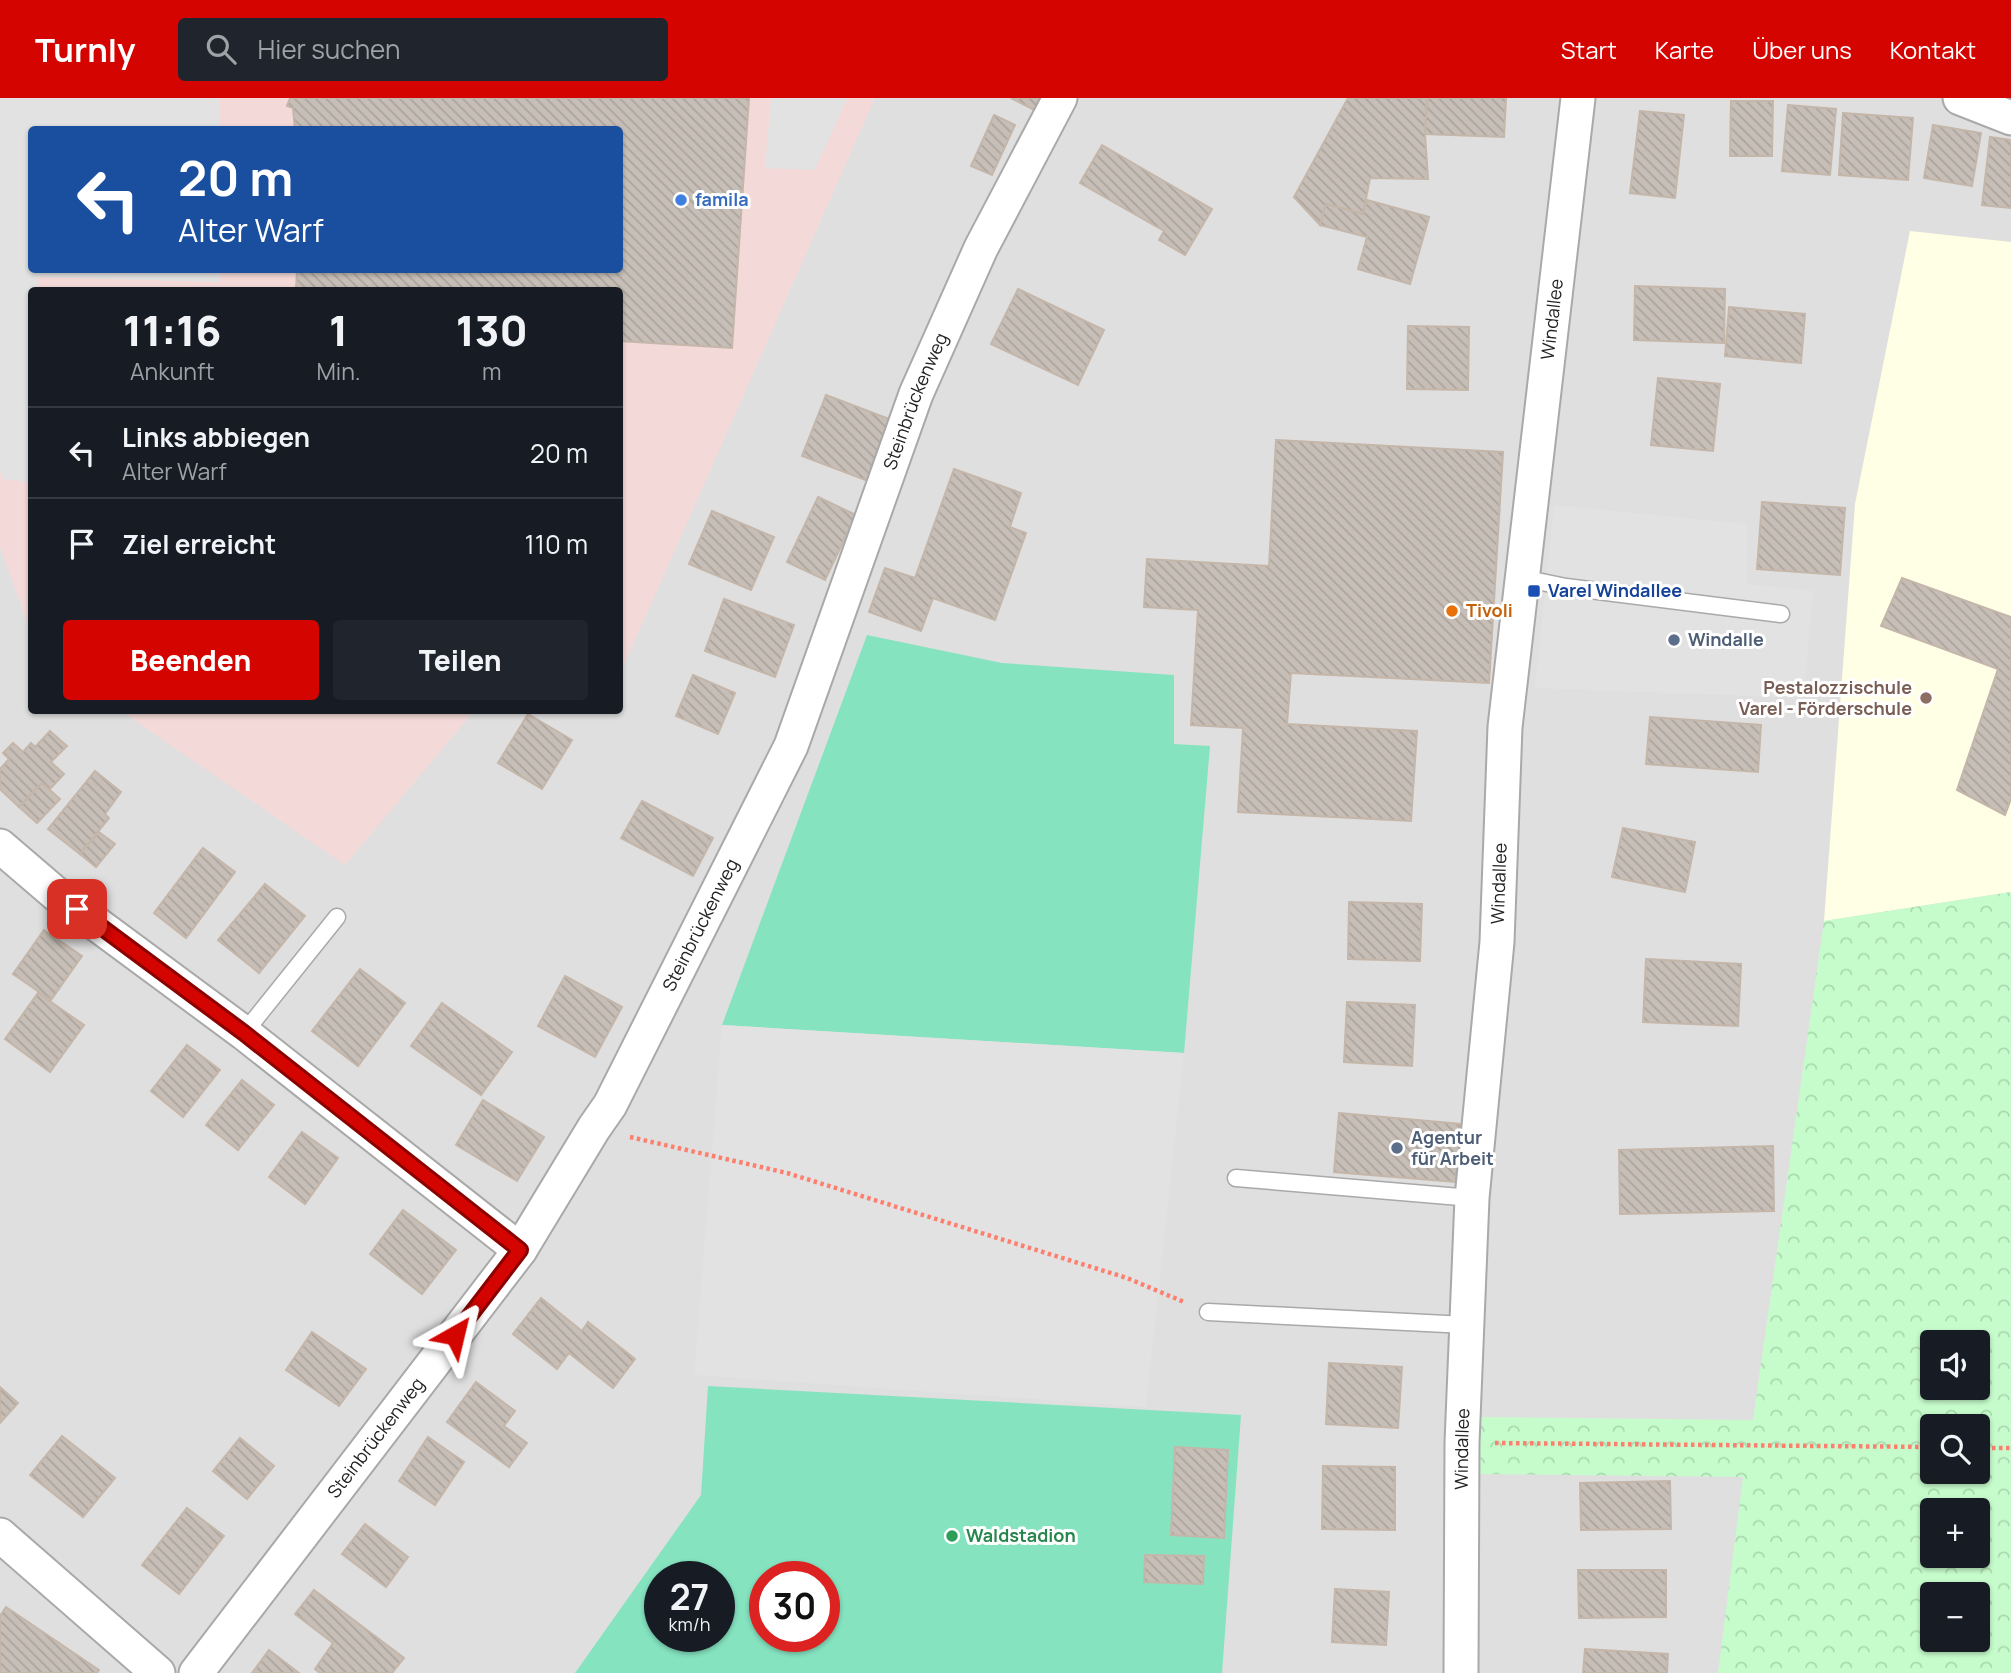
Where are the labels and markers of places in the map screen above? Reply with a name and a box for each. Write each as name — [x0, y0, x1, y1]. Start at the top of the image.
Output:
place label: famila — [695, 187, 749, 211]
marker: famila — [673, 192, 689, 208]
place label: Varel Windallee — [1548, 578, 1682, 602]
marker: Varel Windallee — [1526, 583, 1542, 599]
place label: Tivoli — [1466, 598, 1513, 622]
marker: Tivoli — [1444, 603, 1460, 619]
place label: Windalle — [1688, 627, 1764, 651]
marker: Windalle — [1666, 632, 1682, 648]
place label: Pestalozzischule Varel - Förderschule — [1739, 675, 1912, 720]
marker: Pestalozzischule Varel - Förderschule — [1918, 690, 1934, 706]
pin — [47, 879, 107, 939]
place label: Agentur für Arbeit — [1411, 1125, 1494, 1170]
marker: Agentur für Arbeit — [1389, 1140, 1405, 1156]
place label: Waldstadion — [966, 1523, 1076, 1547]
marker: Waldstadion — [944, 1528, 960, 1544]

